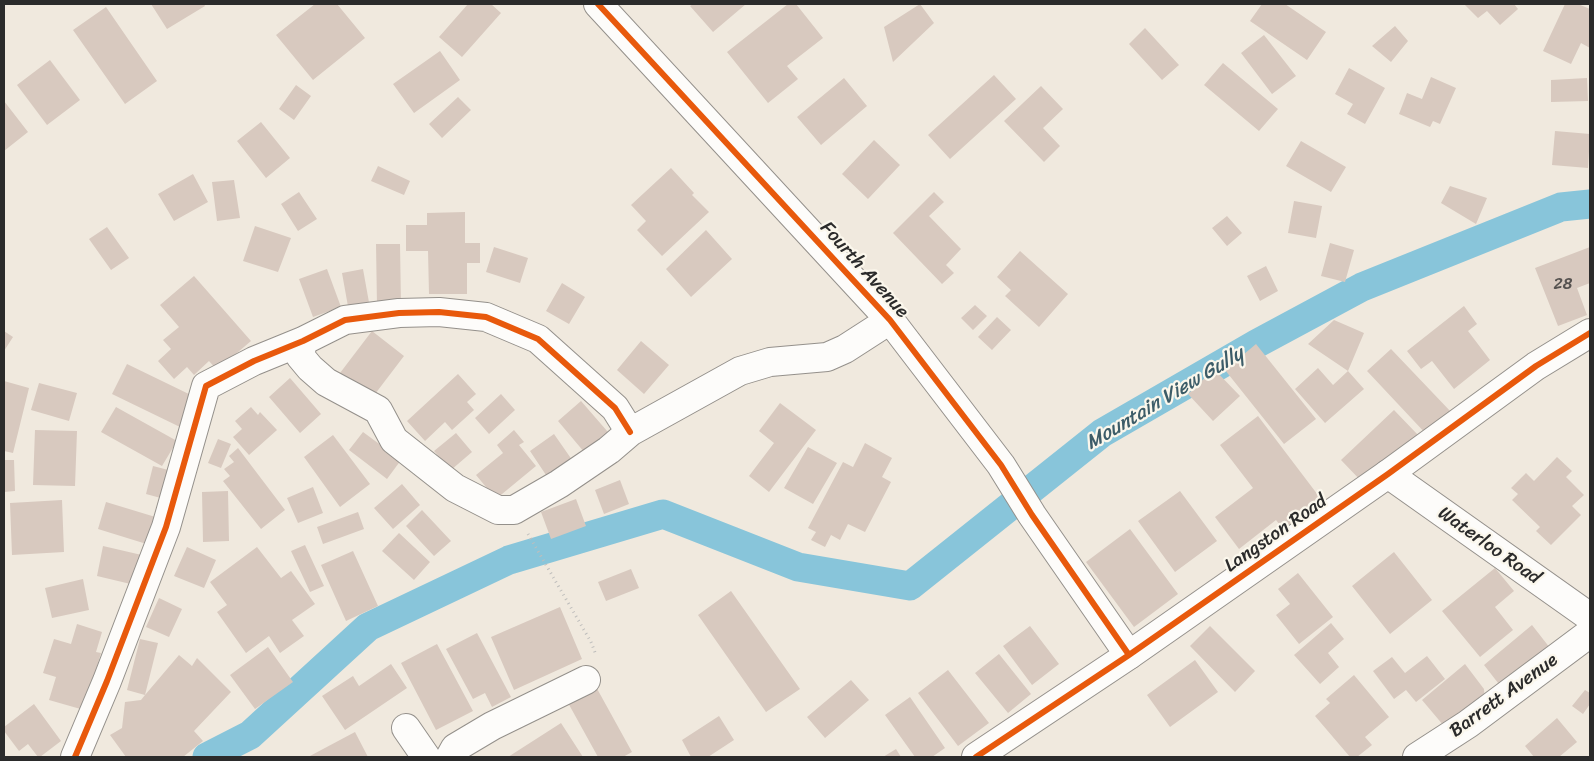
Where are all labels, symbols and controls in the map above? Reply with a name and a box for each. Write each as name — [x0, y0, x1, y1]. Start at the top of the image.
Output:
street label: Fourth Avenue — [815, 217, 913, 323]
house number: 28 — [1554, 275, 1572, 295]
water label: Mountain View Gully — [1082, 342, 1248, 456]
street label: Langston Road — [1220, 490, 1332, 578]
street label: Waterloo Road — [1433, 502, 1545, 590]
street label: Barrett Avenue — [1445, 649, 1563, 743]

